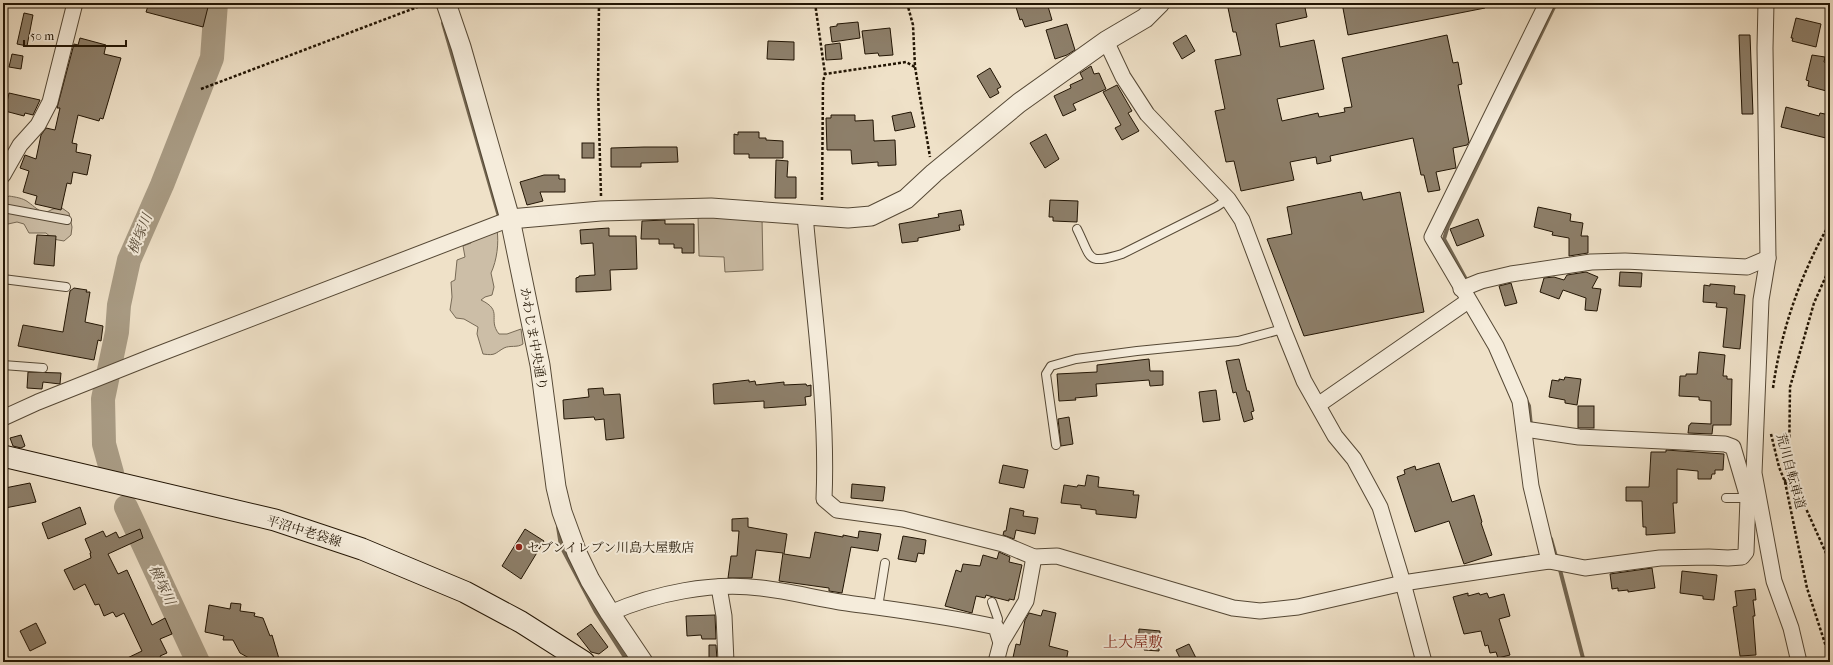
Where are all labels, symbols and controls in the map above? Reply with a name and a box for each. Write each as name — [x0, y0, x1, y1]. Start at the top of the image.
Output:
scale bar — [24, 22, 126, 48]
text: 50 m — [30, 29, 54, 43]
water label: 横塚川 — [124, 209, 156, 257]
street label: かわじま中央通り — [518, 286, 550, 392]
street label: 荒川自転車道 — [1774, 431, 1808, 511]
street label: 平沼中老袋線 — [265, 512, 343, 550]
place label: セブンイレブン川島大屋敷店 — [527, 540, 694, 555]
marker: セブンイレブン川島大屋敷店 — [514, 542, 524, 552]
water label: 横塚川 — [145, 562, 179, 609]
district label: 上大屋敷 — [1103, 633, 1163, 651]

